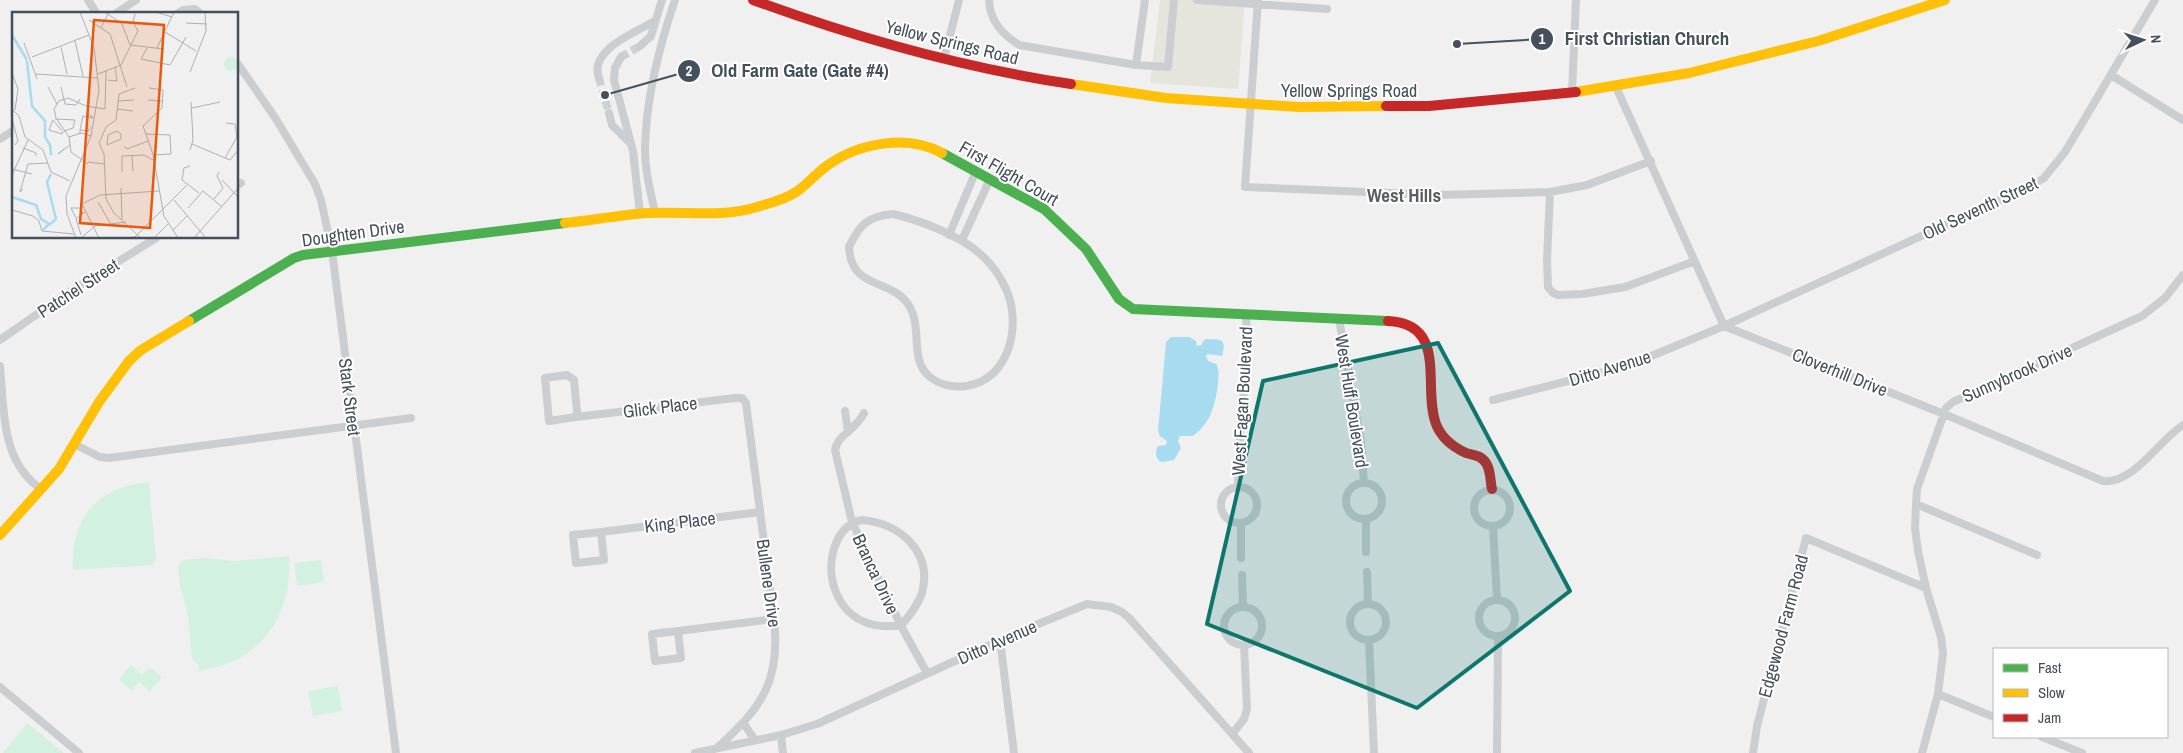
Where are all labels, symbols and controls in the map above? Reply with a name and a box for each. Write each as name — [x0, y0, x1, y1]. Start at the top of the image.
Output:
inset map — [12, 12, 239, 239]
street label: Yellow Springs Road — [883, 13, 1021, 71]
north arrow — [2118, 15, 2168, 65]
callout: First Christian Church — [1529, 22, 1739, 56]
text: First Christian Church — [1565, 25, 1729, 51]
text: 1 — [1539, 28, 1546, 49]
text: N — [2147, 34, 2165, 44]
callout: Old Farm Gate (Gate #4) — [676, 54, 899, 88]
text: Old Farm Gate (Gate #4) — [711, 57, 889, 83]
text: 2 — [686, 60, 693, 81]
street label: Yellow Springs Road — [1281, 78, 1417, 103]
street label: First Flight Court — [955, 134, 1063, 212]
street label: Old Seventh Street — [1918, 170, 2042, 246]
district label: West Hills — [1367, 182, 1441, 208]
street label: Doughten Drive — [300, 213, 406, 253]
street label: Patchel Street — [32, 252, 124, 324]
street label: West Fagan Boulevard — [1226, 326, 1258, 476]
street label: West Huff Boulevard — [1329, 332, 1375, 470]
street label: Sunnybrook Drive — [1958, 338, 2076, 408]
street label: Cloverhill Drive — [1789, 342, 1891, 402]
street label: Ditto Avenue — [1566, 344, 1654, 392]
street label: Stark Street — [333, 357, 367, 437]
street label: Glick Place — [621, 390, 699, 424]
street label: King Place — [643, 505, 717, 539]
street label: Branca Drive — [846, 530, 906, 618]
street label: Bullene Drive — [750, 537, 788, 629]
street label: Edgewood Farm Road — [1752, 552, 1814, 700]
street label: Ditto Avenue — [953, 613, 1041, 671]
legend — [1993, 648, 2168, 738]
text: Fast — [2038, 657, 2062, 678]
text: Slow — [2038, 682, 2065, 703]
text: Jam — [2038, 707, 2061, 728]

